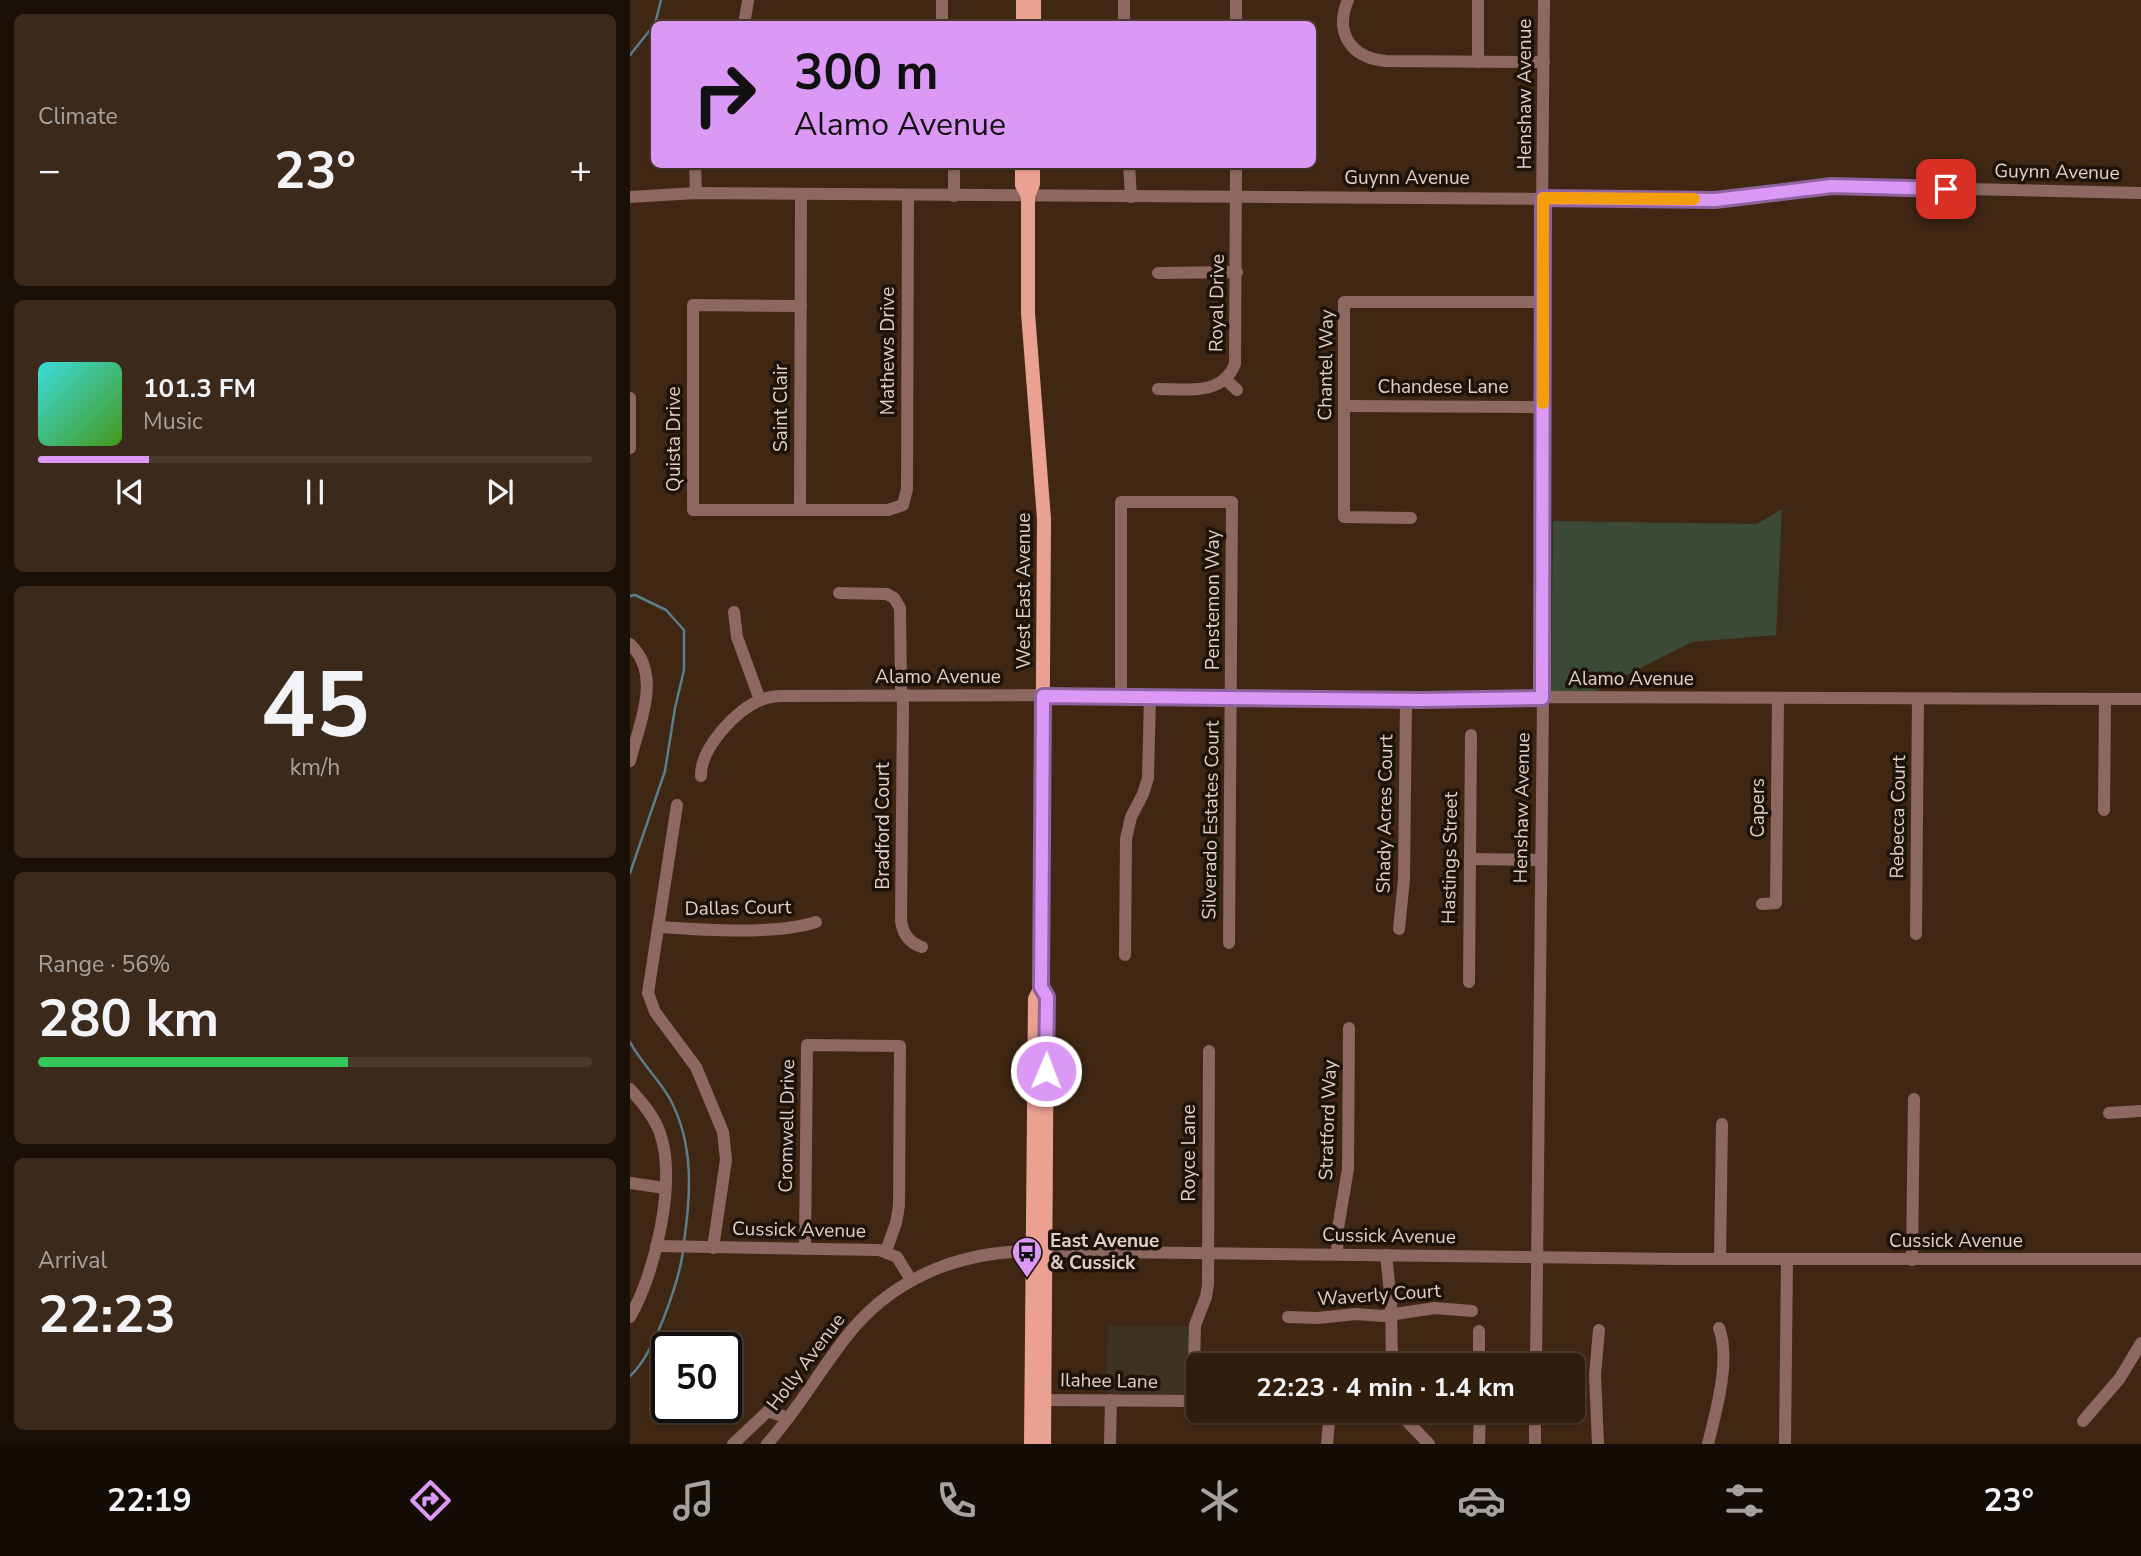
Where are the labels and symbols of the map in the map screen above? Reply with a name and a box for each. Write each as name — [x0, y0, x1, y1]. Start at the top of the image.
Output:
street label: Henshaw Avenue — [1512, 19, 1538, 169]
street label: Guynn Avenue — [1994, 158, 2120, 186]
pin — [1916, 159, 1976, 219]
street label: Guynn Avenue — [1344, 165, 1470, 191]
street label: Royal Drive — [1203, 254, 1231, 352]
street label: Mathews Drive — [875, 287, 901, 415]
street label: Chantel Way — [1312, 309, 1340, 421]
street label: Saint Clair — [768, 364, 794, 452]
street label: Chandese Lane — [1377, 374, 1509, 400]
street label: Quista Drive — [661, 386, 687, 492]
street label: West East Avenue — [1011, 513, 1037, 669]
street label: Penstemon Way — [1200, 530, 1226, 670]
street label: Alamo Avenue — [875, 664, 1001, 690]
street label: Alamo Avenue — [1568, 666, 1694, 692]
street label: Silverado Estates Court — [1196, 720, 1226, 920]
street label: Henshaw Avenue — [1508, 732, 1536, 884]
street label: Shady Acres Court — [1371, 734, 1399, 894]
street label: Rebecca Court — [1884, 755, 1912, 879]
street label: Bradford Court — [870, 762, 896, 890]
street label: Capers — [1745, 778, 1771, 838]
street label: Hastings Street — [1436, 791, 1464, 924]
street label: Dallas Court — [684, 894, 792, 922]
position arrow — [1009, 1034, 1083, 1108]
street label: Cromwell Drive — [773, 1059, 801, 1193]
street label: Stratford Way — [1313, 1059, 1343, 1181]
street label: Royce Lane — [1176, 1104, 1202, 1202]
street label: Cussick Avenue — [732, 1216, 866, 1244]
street label: Cussick Avenue — [1322, 1222, 1456, 1250]
place label: East Avenue & Cussick — [1050, 1228, 1159, 1276]
street label: Cussick Avenue — [1889, 1228, 2023, 1254]
bus stop icon: East Avenue & Cussick — [1010, 1235, 1044, 1279]
street label: Waverly Court — [1316, 1278, 1442, 1312]
street label: Holly Avenue — [761, 1308, 851, 1416]
speed limit sign: 50 — [651, 1332, 742, 1423]
street label: Ilahee Lane — [1060, 1367, 1158, 1395]

